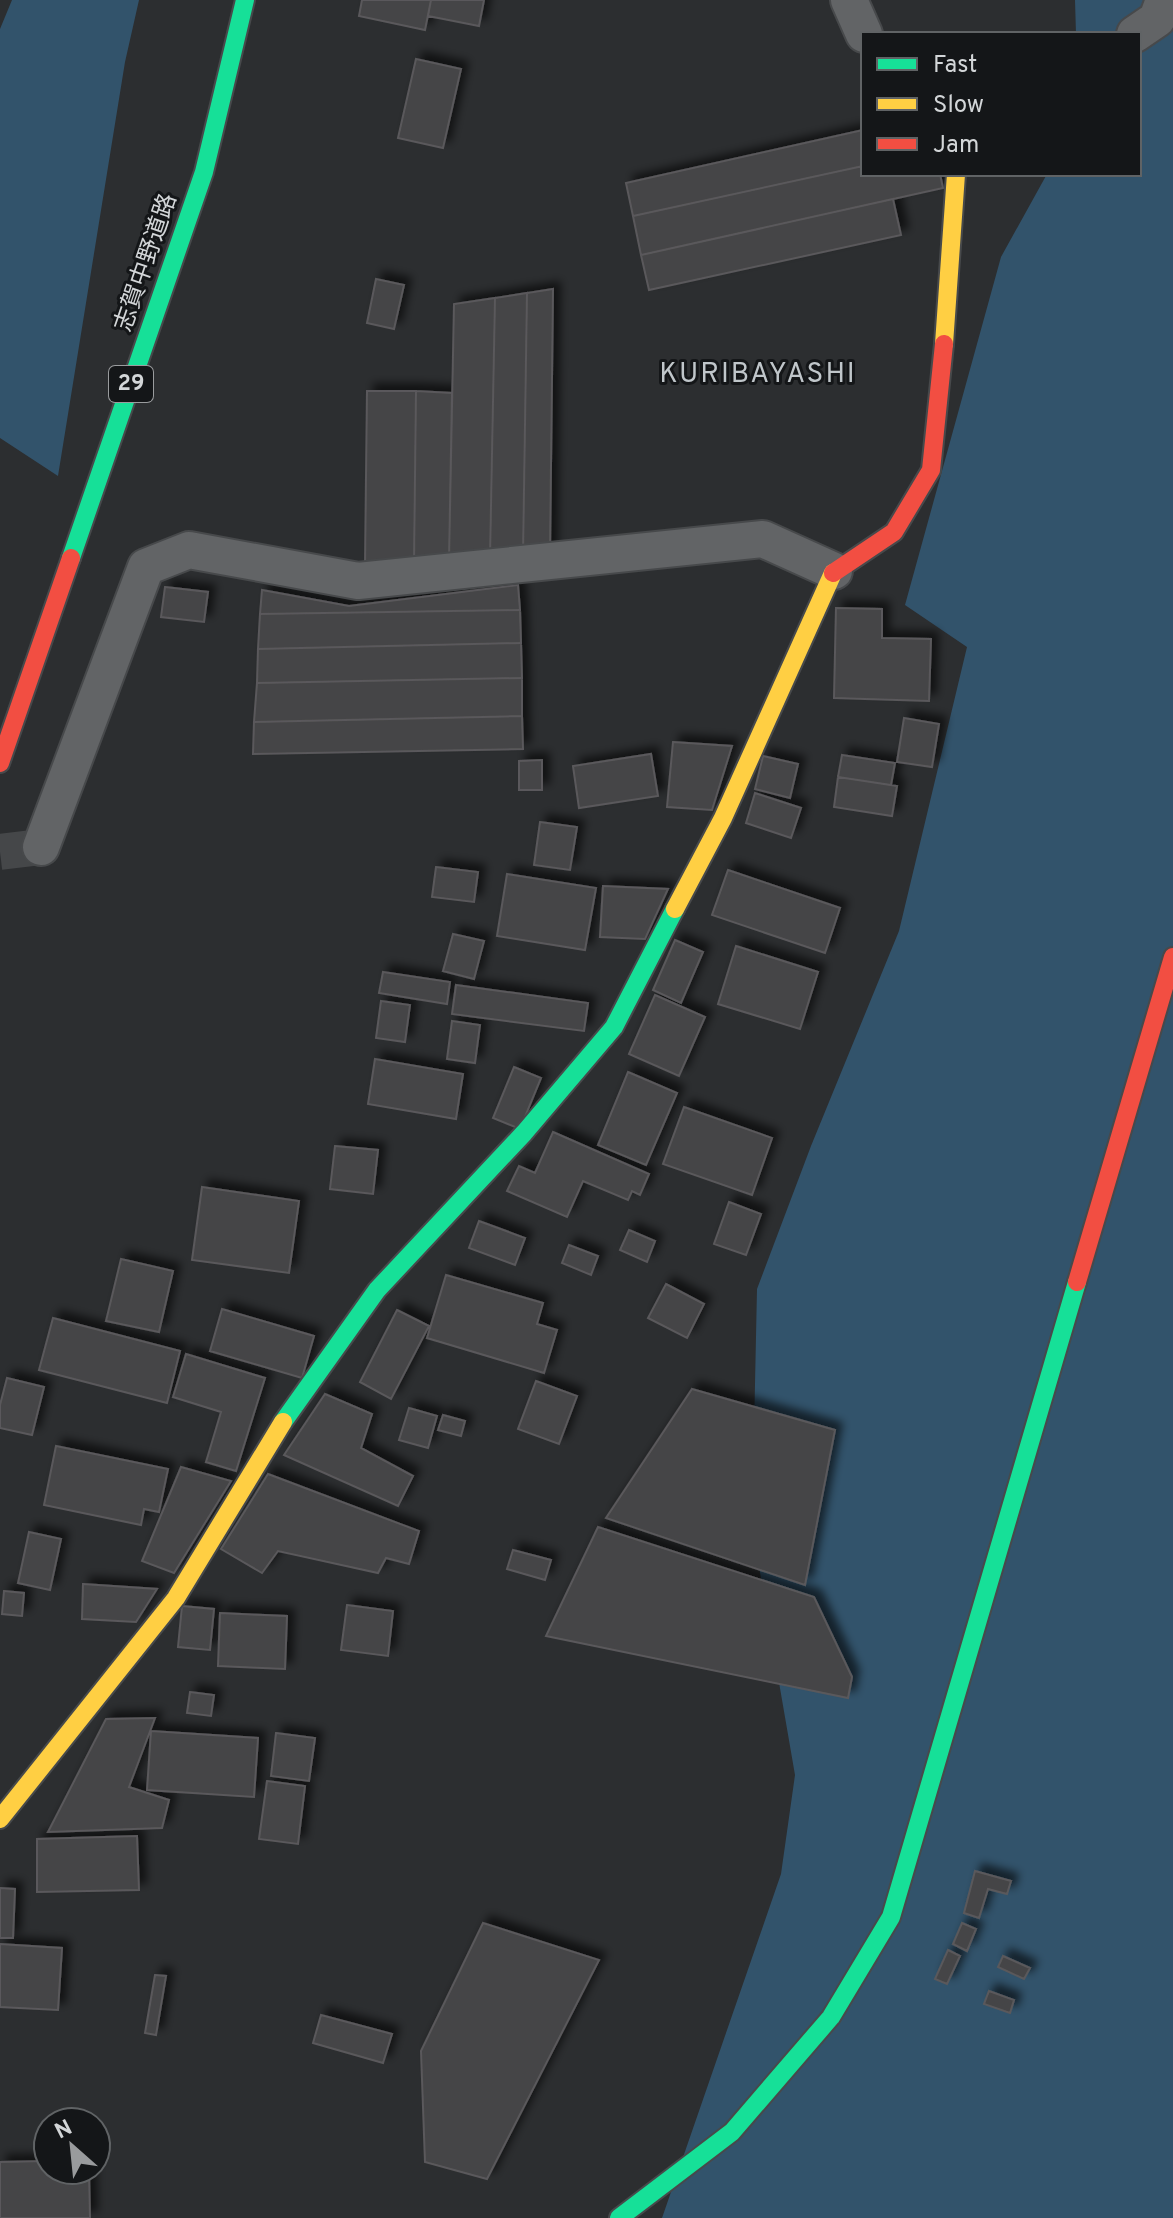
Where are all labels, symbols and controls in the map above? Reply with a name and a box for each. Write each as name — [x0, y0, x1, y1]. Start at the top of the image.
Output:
legend — [861, 32, 1141, 176]
text: Fast — [933, 51, 977, 81]
text: Slow — [933, 91, 984, 121]
text: Jam — [933, 131, 979, 161]
street label: 志賀中野道路 — [109, 190, 185, 336]
district label: KURIBAYASHI — [659, 357, 857, 393]
road number: 29 — [109, 366, 153, 402]
north arrow — [32, 2106, 112, 2186]
text: N — [51, 2115, 77, 2146]

